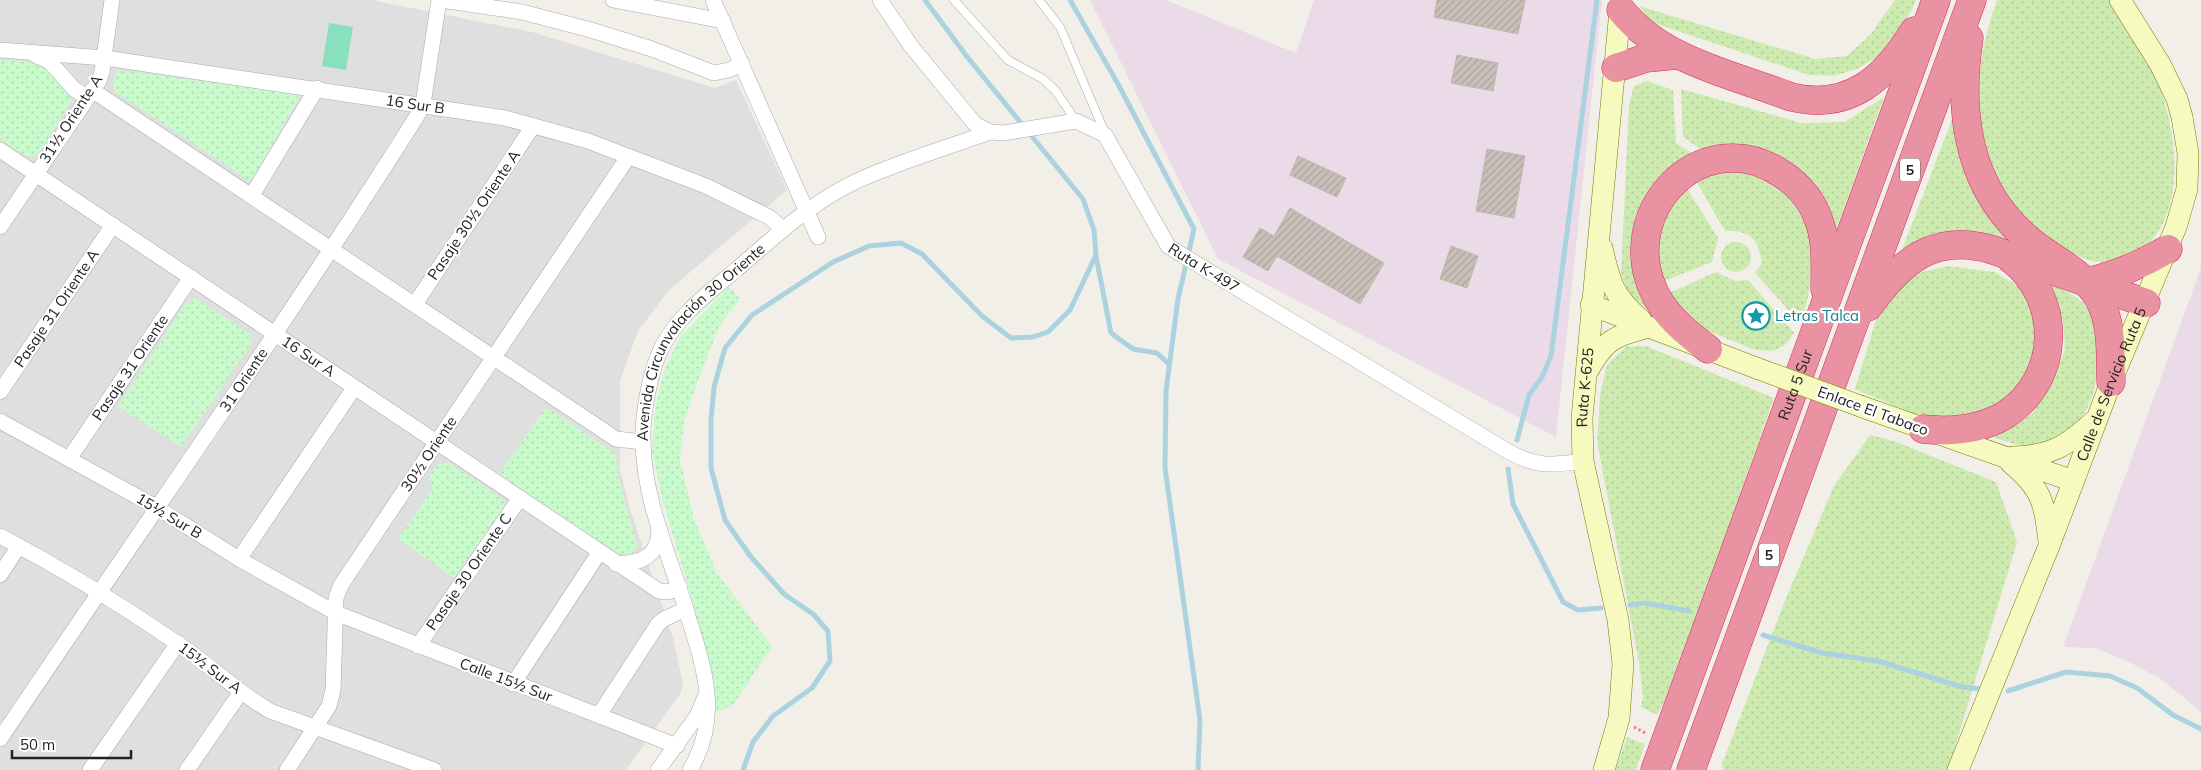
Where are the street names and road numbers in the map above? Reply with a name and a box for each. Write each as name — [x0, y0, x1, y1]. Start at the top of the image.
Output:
street label: 31½ Oriente A — [35, 71, 106, 167]
street label: 16 Sur B — [384, 90, 446, 118]
street label: Pasaje 30½ Oriente A — [423, 146, 524, 283]
road number: 5 — [1900, 158, 1920, 182]
street label: Avenida Circunvalación 30 Oriente — [633, 239, 769, 441]
street label: Ruta K-497 — [1165, 239, 1243, 296]
street label: Pasaje 31 Oriente A — [10, 245, 103, 371]
street label: Calle de Servicio Ruta 5 — [2072, 304, 2150, 464]
street label: Pasaje 31 Oriente — [88, 311, 172, 424]
street label: 16 Sur A — [278, 331, 339, 381]
street label: 31 Oriente — [215, 344, 272, 415]
street label: Ruta 5 Sur — [1774, 346, 1817, 423]
street label: Ruta K-625 — [1572, 347, 1598, 427]
street label: Enlace El Tabaco — [1815, 382, 1931, 439]
street label: 30½ Oriente — [396, 412, 461, 495]
street label: 15½ Sur B — [133, 488, 206, 543]
street label: Pasaje 30 Oriente C — [422, 510, 516, 634]
road number: 5 — [1759, 544, 1779, 566]
street label: 15½ Sur A — [175, 638, 246, 698]
street label: Calle 15½ Sur — [457, 653, 556, 706]

